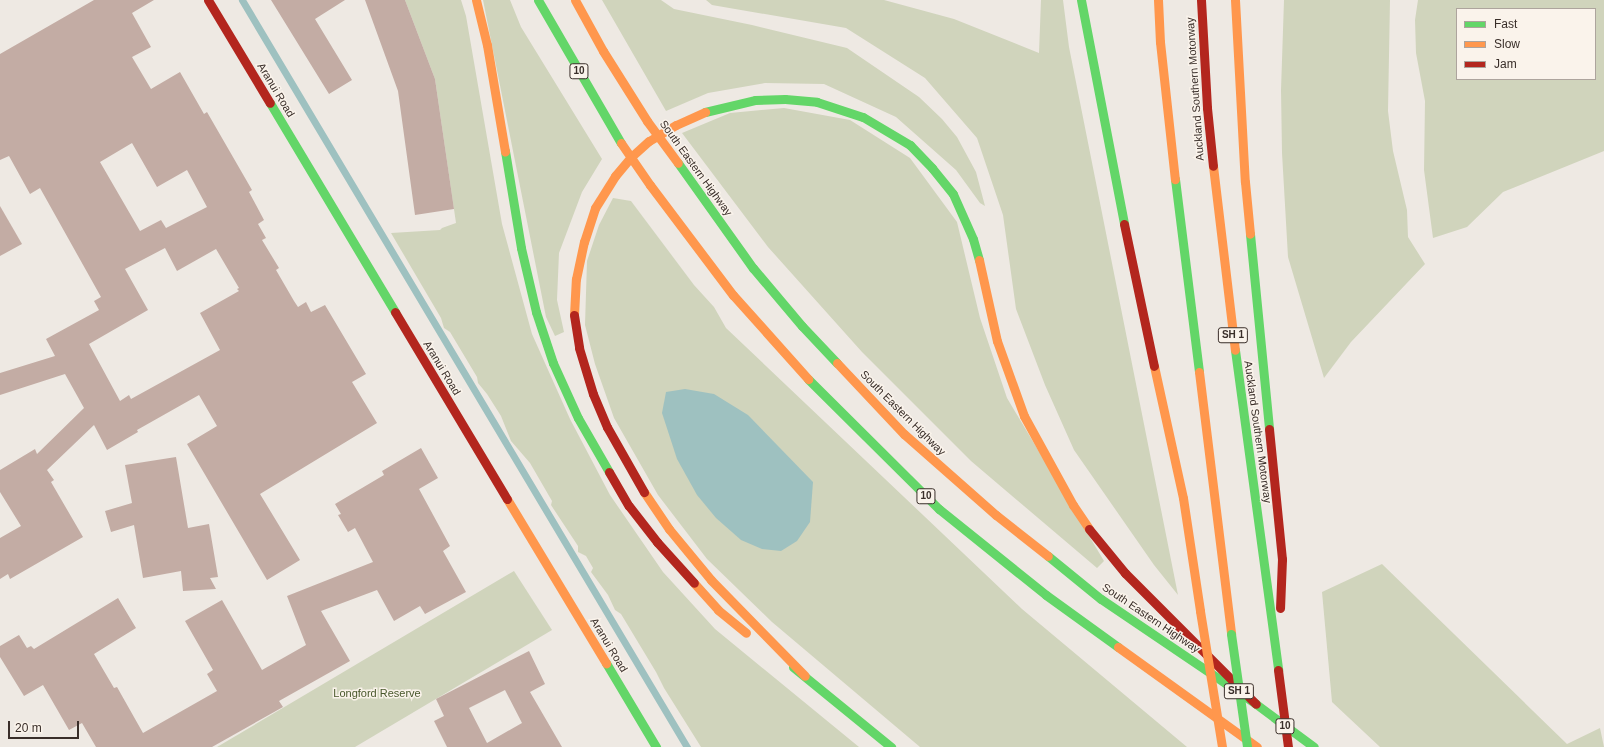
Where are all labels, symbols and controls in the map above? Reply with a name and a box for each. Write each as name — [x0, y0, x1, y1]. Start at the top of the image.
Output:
legend — [1456, 8, 1596, 80]
street label: Auckland Southern Motorway — [1183, 17, 1207, 161]
text: Fast — [1494, 17, 1517, 31]
text: Slow — [1494, 37, 1520, 51]
text: Jam — [1494, 57, 1517, 71]
street label: Aranui Road — [255, 60, 297, 120]
road number: 10 — [569, 63, 589, 79]
street label: South Eastern Highway — [657, 118, 735, 218]
road number: SH 1 — [1217, 327, 1249, 343]
street label: Aranui Road — [421, 338, 463, 398]
street label: Auckland Southern Motorway — [1241, 360, 1275, 504]
street label: South Eastern Highway — [858, 368, 948, 458]
road number: 10 — [916, 488, 936, 504]
street label: South Eastern Highway — [1100, 580, 1202, 656]
street label: Aranui Road — [588, 615, 630, 675]
road number: SH 1 — [1223, 683, 1255, 699]
park label: Longford Reserve — [333, 686, 421, 700]
scale bar — [10, 713, 81, 739]
road number: 10 — [1275, 718, 1295, 734]
text: 20 m — [15, 721, 42, 735]

